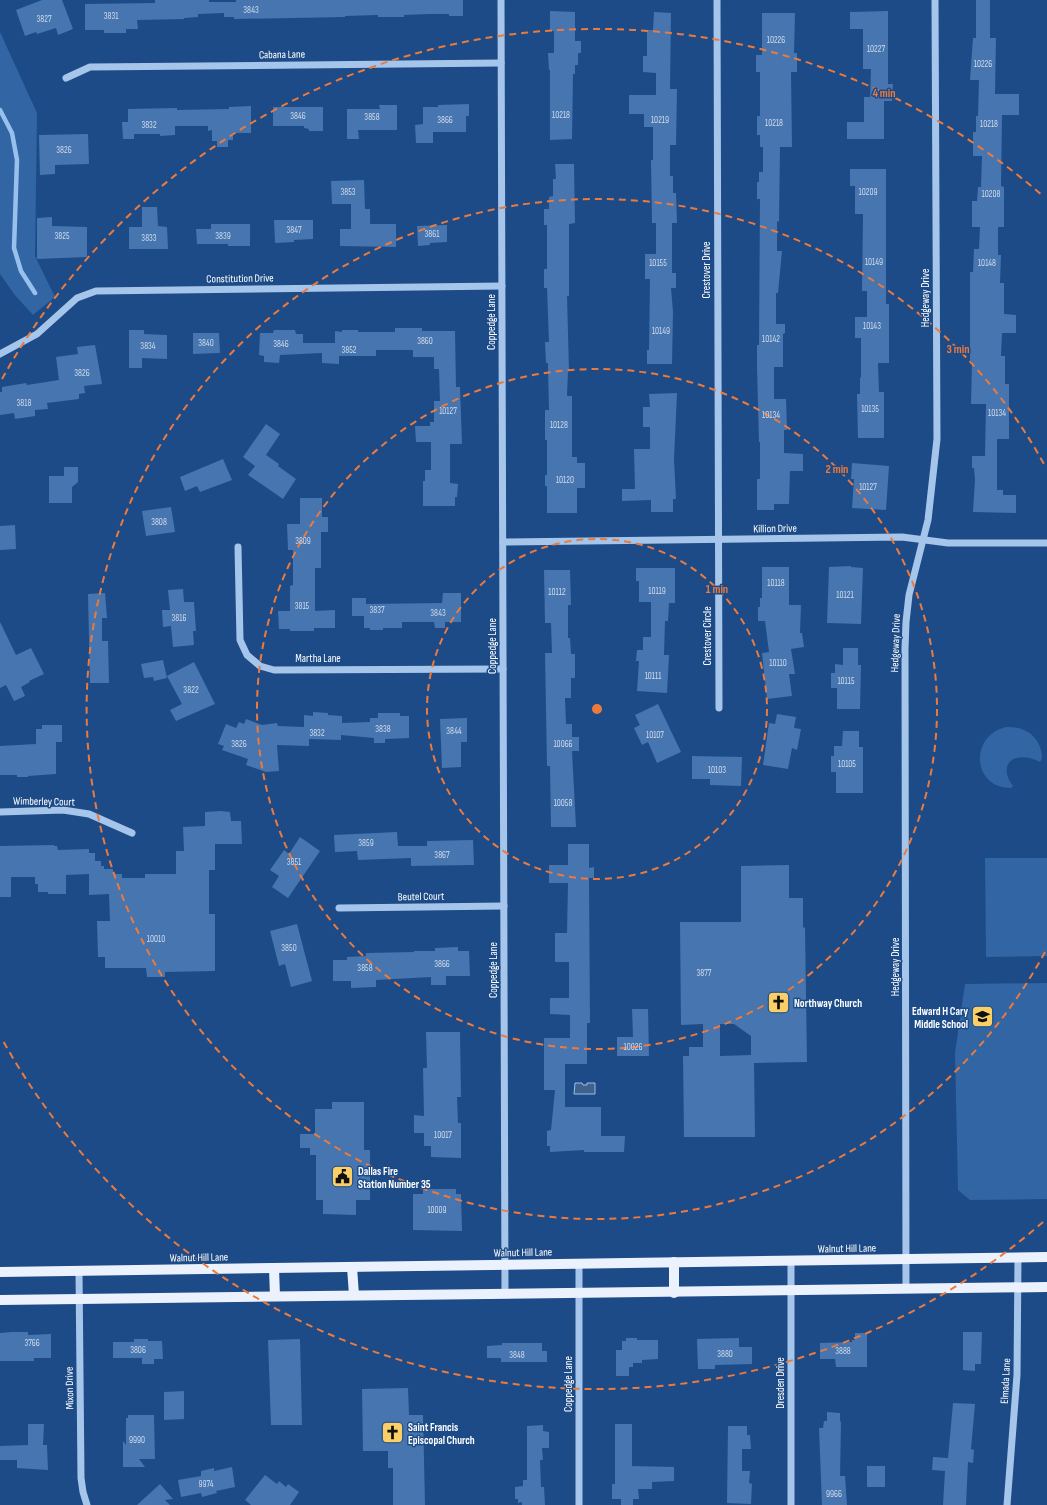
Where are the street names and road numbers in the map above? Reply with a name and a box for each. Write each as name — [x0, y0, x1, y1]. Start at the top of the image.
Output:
street label: Cabana Lane — [259, 48, 305, 61]
street label: Crestover Drive — [700, 241, 713, 299]
street label: Hedgeway Drive — [919, 269, 932, 327]
street label: Constitution Drive — [206, 271, 274, 286]
street label: Coppedge Lane — [485, 294, 498, 350]
street label: Killion Drive — [753, 522, 797, 535]
street label: Crestover Circle — [701, 606, 714, 666]
street label: Hedgeway Drive — [888, 613, 903, 673]
street label: Coppedge Lane — [486, 618, 499, 674]
street label: Martha Lane — [295, 652, 341, 665]
street label: Wimberley Court — [13, 794, 76, 809]
street label: Beutel Court — [398, 890, 445, 903]
street label: Hedgeway Drive — [889, 938, 902, 996]
street label: Coppedge Lane — [487, 942, 500, 998]
street label: Walnut Hill Lane — [818, 1241, 876, 1256]
street label: Walnut Hill Lane — [494, 1245, 552, 1260]
street label: Walnut Hill Lane — [170, 1250, 228, 1265]
street label: Coppedge Lane — [562, 1356, 575, 1412]
street label: Dresden Drive — [774, 1357, 787, 1409]
street label: Elmada Lane — [998, 1358, 1013, 1404]
street label: Mixon Drive — [63, 1367, 76, 1409]

